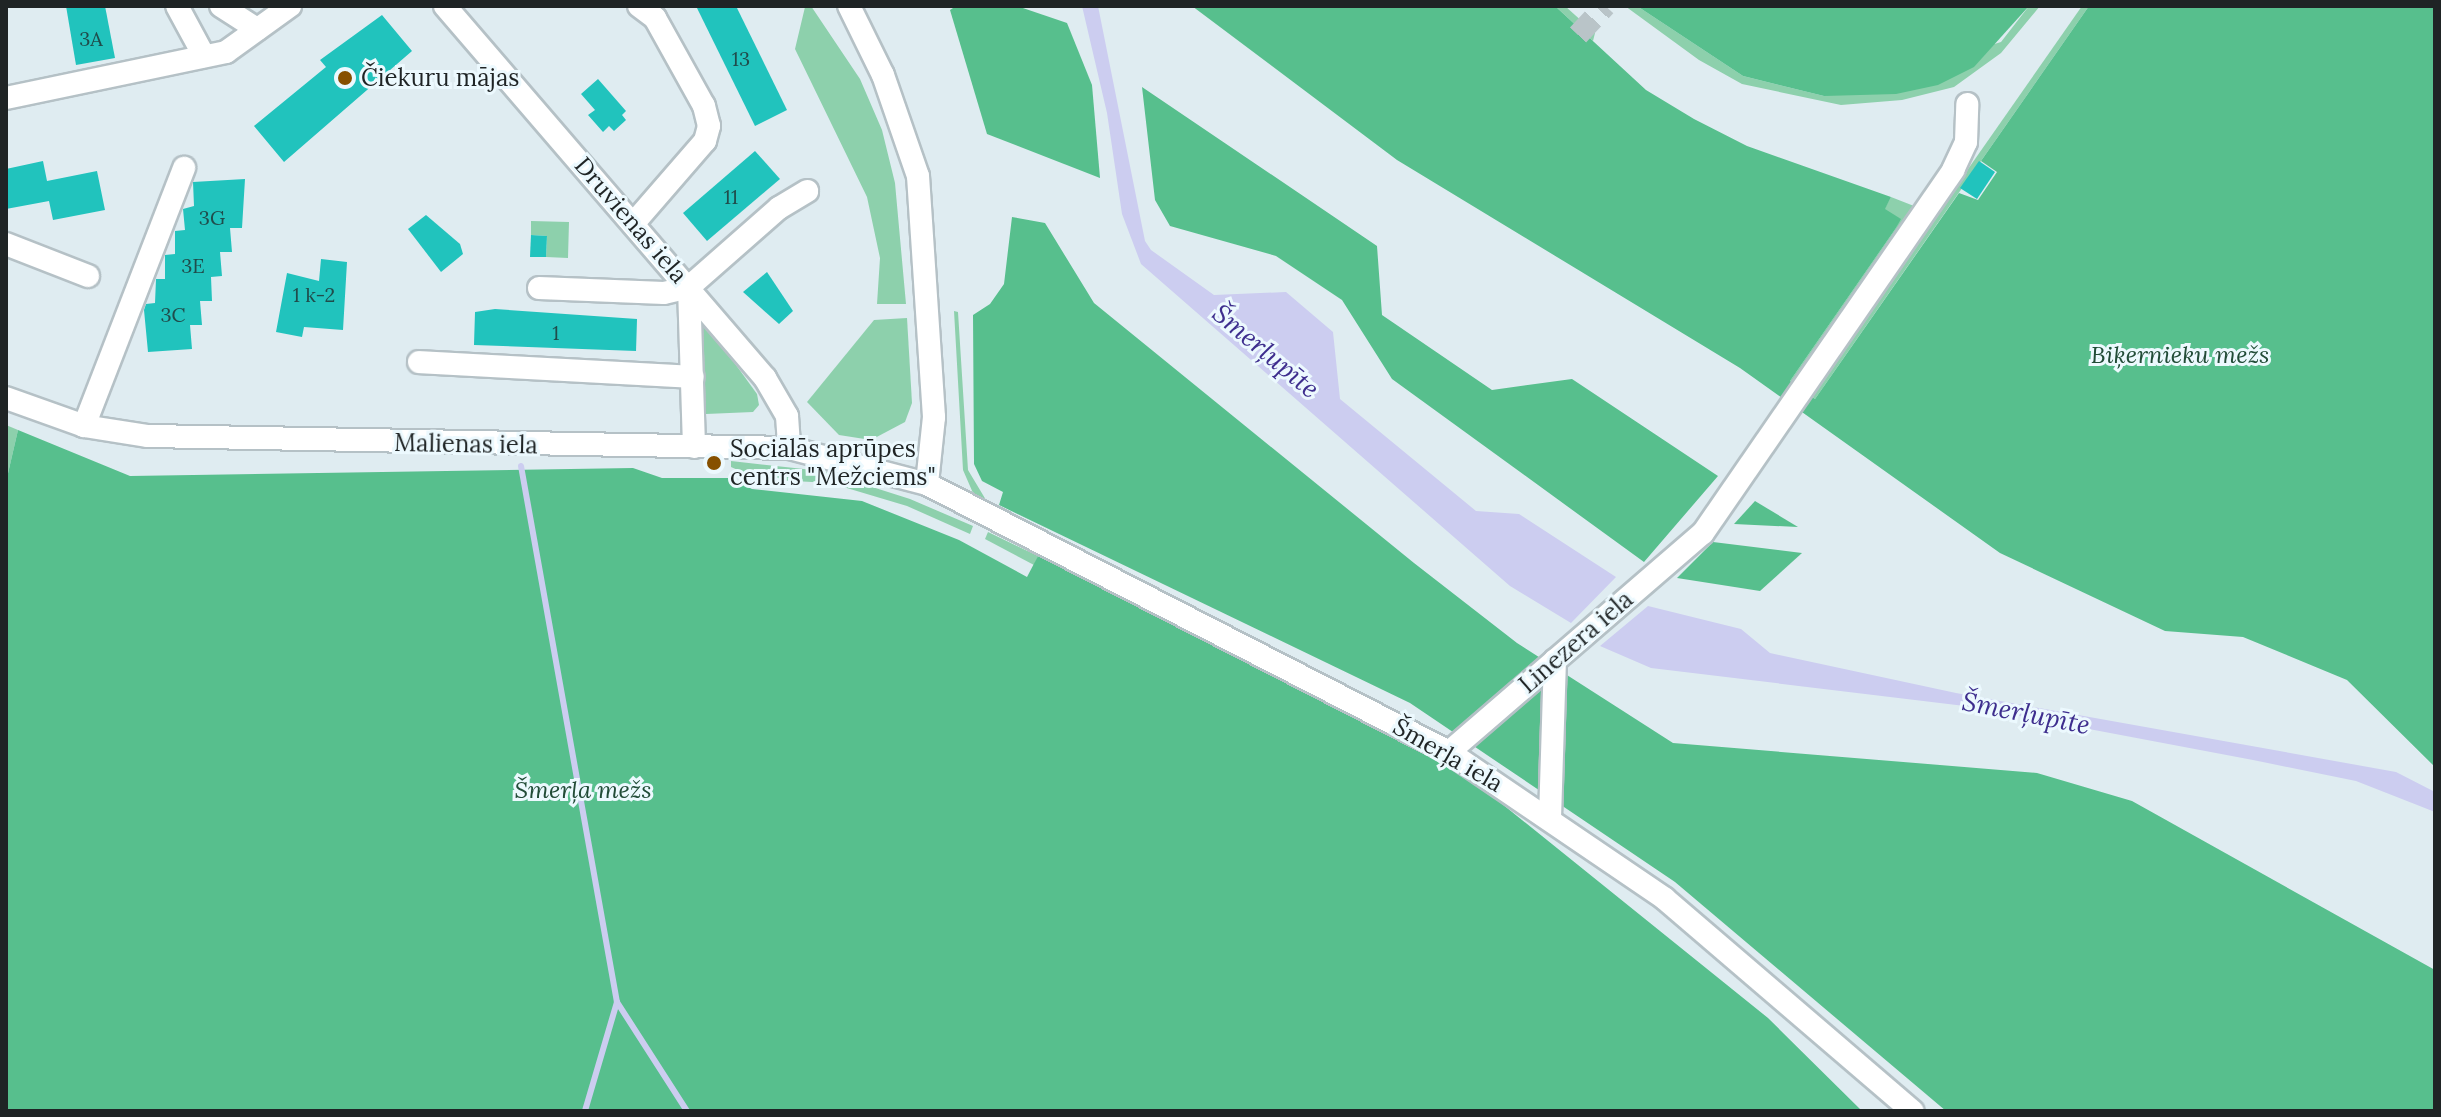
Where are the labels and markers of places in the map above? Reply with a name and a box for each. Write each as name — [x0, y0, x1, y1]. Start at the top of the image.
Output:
place label: Čiekuru mājas — [361, 64, 519, 92]
marker: Čiekuru mājas — [336, 69, 354, 87]
place label: Sociālās aprūpes centrs "Mežciems" — [730, 435, 936, 491]
marker: Sociālās aprūpes centrs "Mežciems" — [705, 454, 723, 472]

